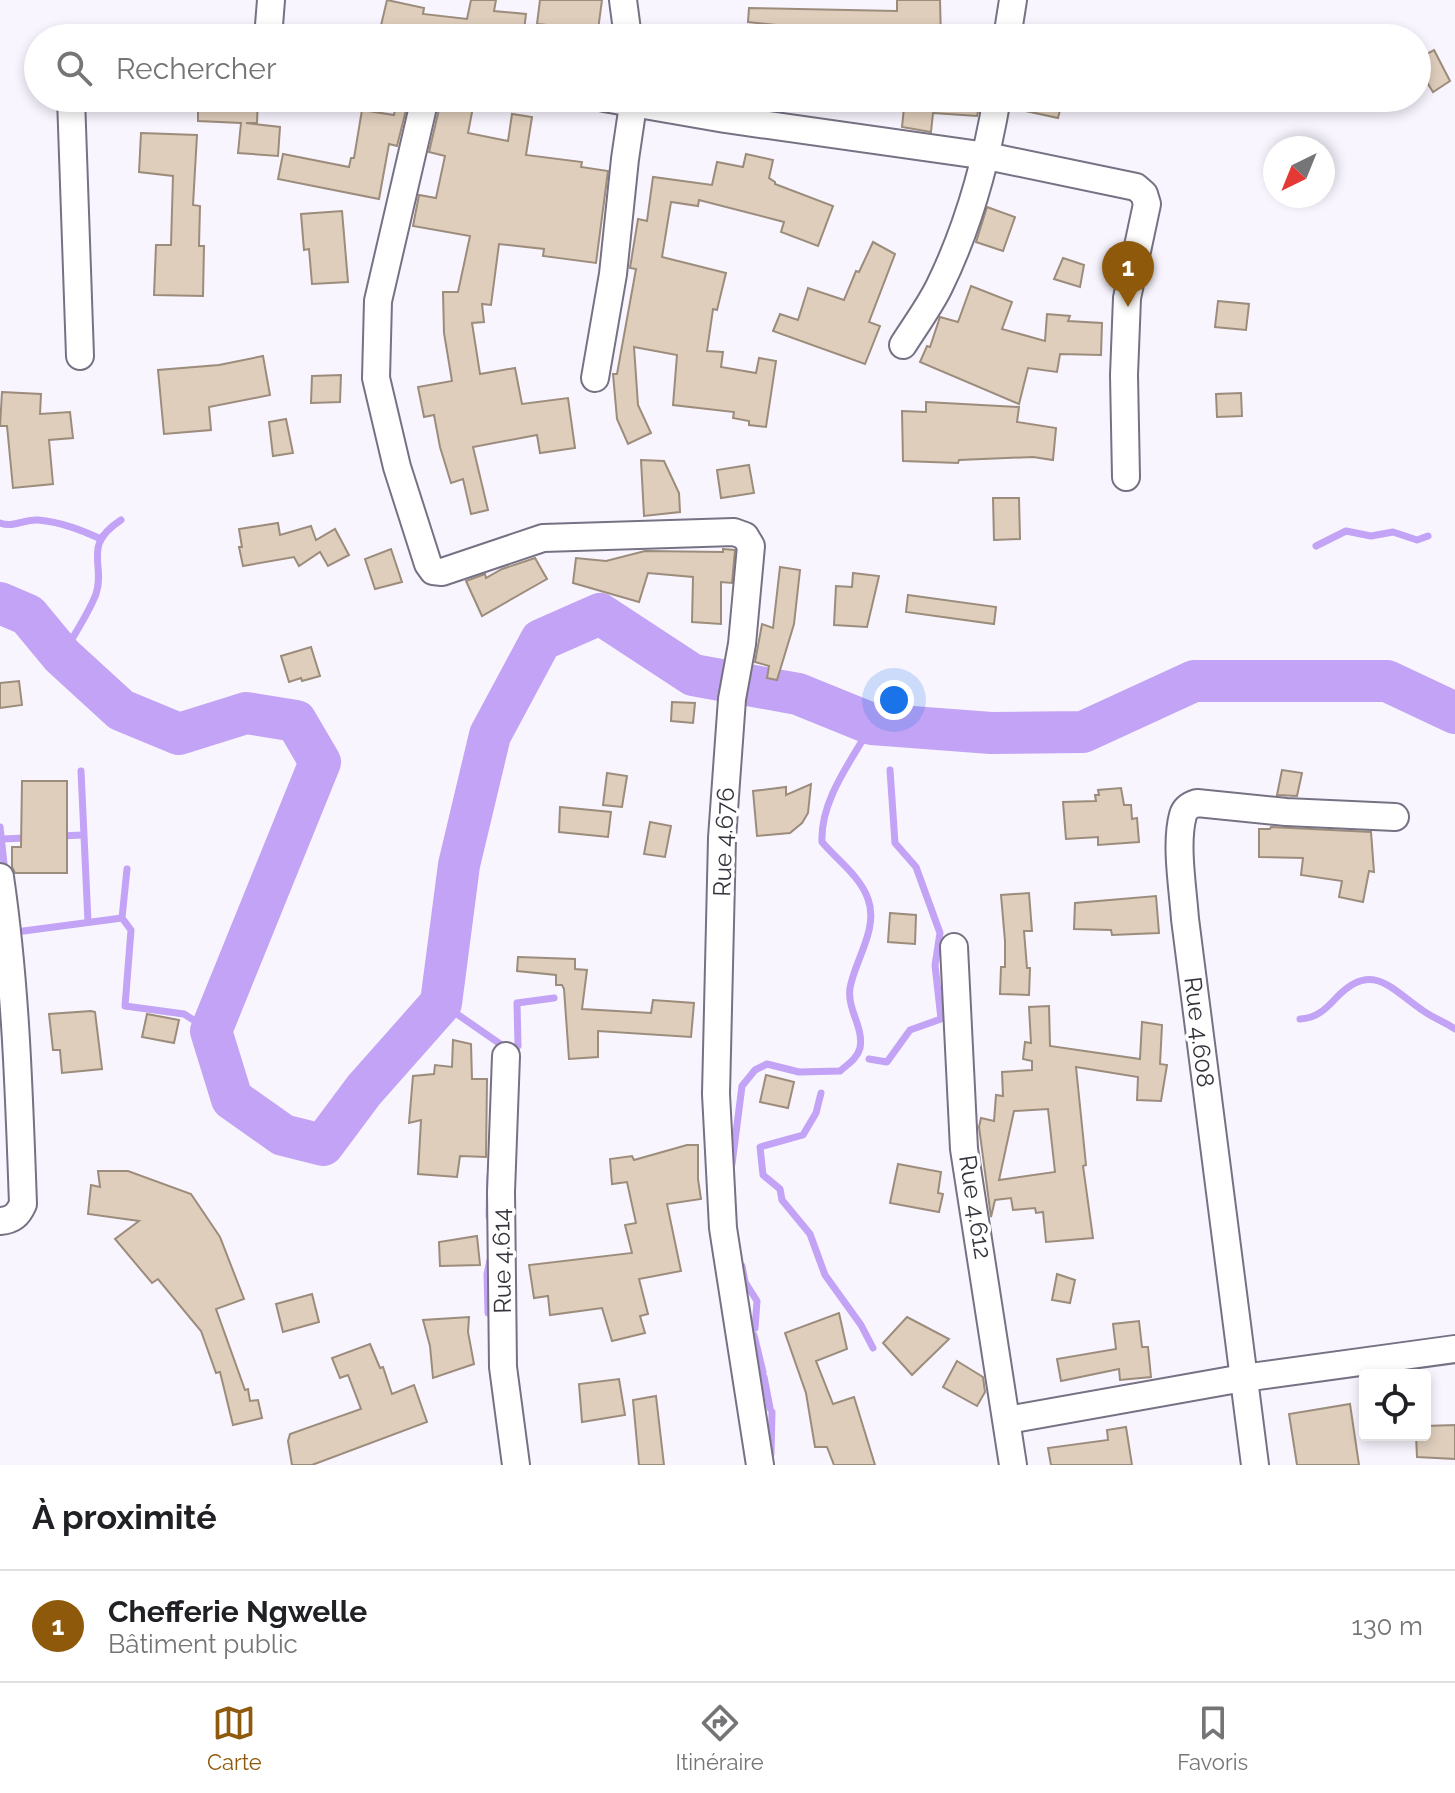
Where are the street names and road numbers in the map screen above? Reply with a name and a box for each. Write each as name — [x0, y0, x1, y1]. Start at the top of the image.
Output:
street label: Rue 4.676 — [707, 787, 740, 897]
street label: Rue 4.608 — [1178, 975, 1221, 1089]
street label: Rue 4.612 — [953, 1153, 998, 1261]
street label: Rue 4.614 — [486, 1208, 517, 1314]

